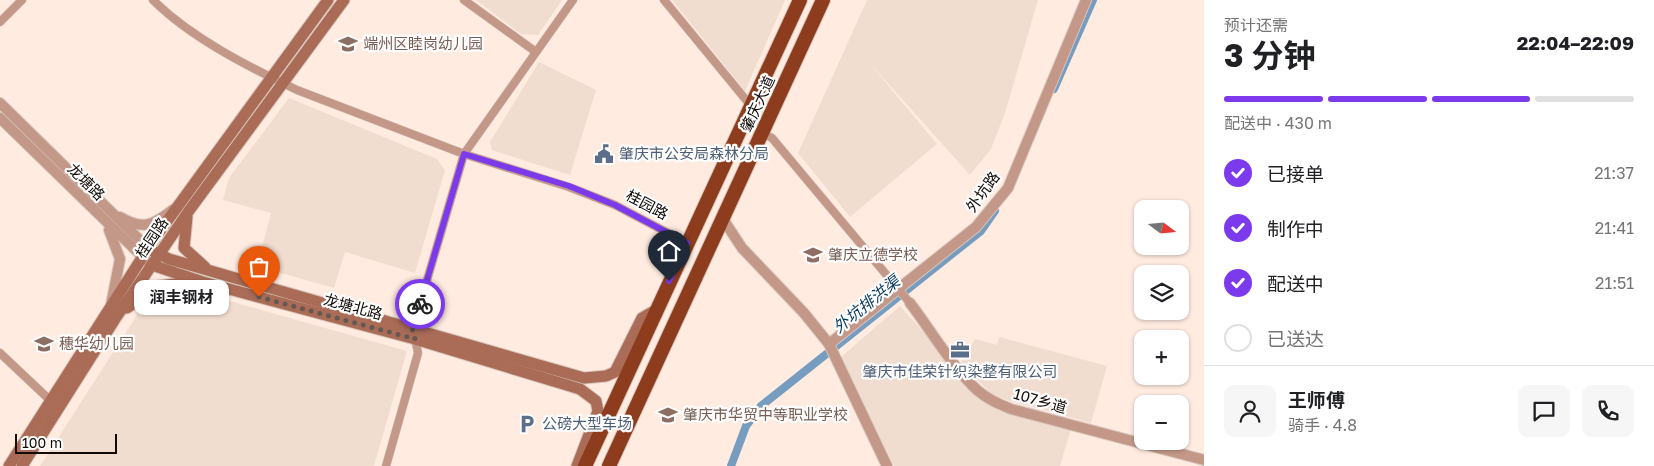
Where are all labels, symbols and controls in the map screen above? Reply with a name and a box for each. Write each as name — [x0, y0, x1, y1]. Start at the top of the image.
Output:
text: 预计还需 — [1224, 15, 1288, 35]
text: 22:04–22:09 — [1517, 31, 1634, 54]
school or university icon: 端州区睦岗幼儿园 — [337, 33, 359, 55]
place label: 端州区睦岗幼儿园 — [363, 34, 483, 52]
text: 3 分钟 — [1224, 36, 1316, 74]
street label: 肇庆大道 — [736, 73, 778, 135]
text: 配送中 · 430 m — [1224, 113, 1332, 133]
public building icon: 肇庆市公安局森林分局 — [593, 143, 615, 165]
place label: 肇庆市公安局森林分局 — [619, 144, 769, 162]
street label: 龙塘路 — [64, 159, 109, 204]
icon: check — [1224, 159, 1252, 187]
text: 已接单 — [1267, 162, 1324, 185]
text: 21:37 — [1594, 163, 1634, 183]
street label: 外坑路 — [962, 168, 1003, 215]
street label: 桂园路 — [623, 186, 672, 223]
north arrow — [1134, 200, 1189, 255]
map controls — [1134, 200, 1189, 450]
street label: 桂园路 — [131, 214, 171, 261]
icon: check — [1224, 214, 1252, 242]
text: 制作中 — [1267, 217, 1324, 240]
text: 21:41 — [1595, 218, 1634, 238]
pin — [648, 230, 690, 281]
icon: home — [655, 237, 683, 265]
school or university icon: 肇庆立德学校 — [802, 244, 824, 266]
place label: 肇庆立德学校 — [828, 245, 918, 263]
pin — [238, 246, 280, 297]
icon: bag — [245, 253, 273, 281]
button: layers — [1134, 265, 1189, 320]
icon: check — [1224, 269, 1252, 297]
water label: 外坑排洪渠 — [829, 270, 905, 337]
text: 配送中 — [1267, 272, 1324, 295]
text: 21:51 — [1595, 273, 1634, 293]
courier — [395, 279, 445, 329]
callout: 润丰钢材 — [134, 280, 229, 314]
text: 润丰钢材 — [149, 287, 214, 307]
street label: 龙塘北路 — [322, 290, 385, 322]
icon: bike — [406, 290, 434, 318]
text: 已送达 — [1267, 327, 1324, 350]
button: + — [1134, 330, 1189, 385]
school or university icon: 穗华幼儿园 — [33, 333, 55, 355]
place label: 穗华幼儿园 — [59, 334, 134, 352]
office icon: 肇庆市佳荣针织染整有限公司 — [949, 339, 971, 361]
place label: 肇庆市佳荣针织染整有限公司 — [862, 362, 1058, 380]
street label: 107乡道 — [1012, 384, 1069, 416]
button: person — [1224, 385, 1276, 437]
button: chat — [1518, 385, 1570, 437]
button: phone — [1582, 385, 1634, 437]
text: 王师傅 — [1288, 388, 1345, 411]
button: − — [1134, 395, 1189, 450]
school or university icon: 肇庆市华贸中等职业学校 — [657, 404, 679, 426]
place label: 肇庆市华贸中等职业学校 — [683, 405, 848, 423]
parking icon: 公磅大型车场 — [516, 413, 538, 435]
place label: 公磅大型车场 — [542, 414, 632, 432]
text: 骑手 · 4.8 — [1288, 415, 1357, 435]
scale bar — [15, 431, 118, 454]
text: 100 m — [22, 434, 62, 451]

